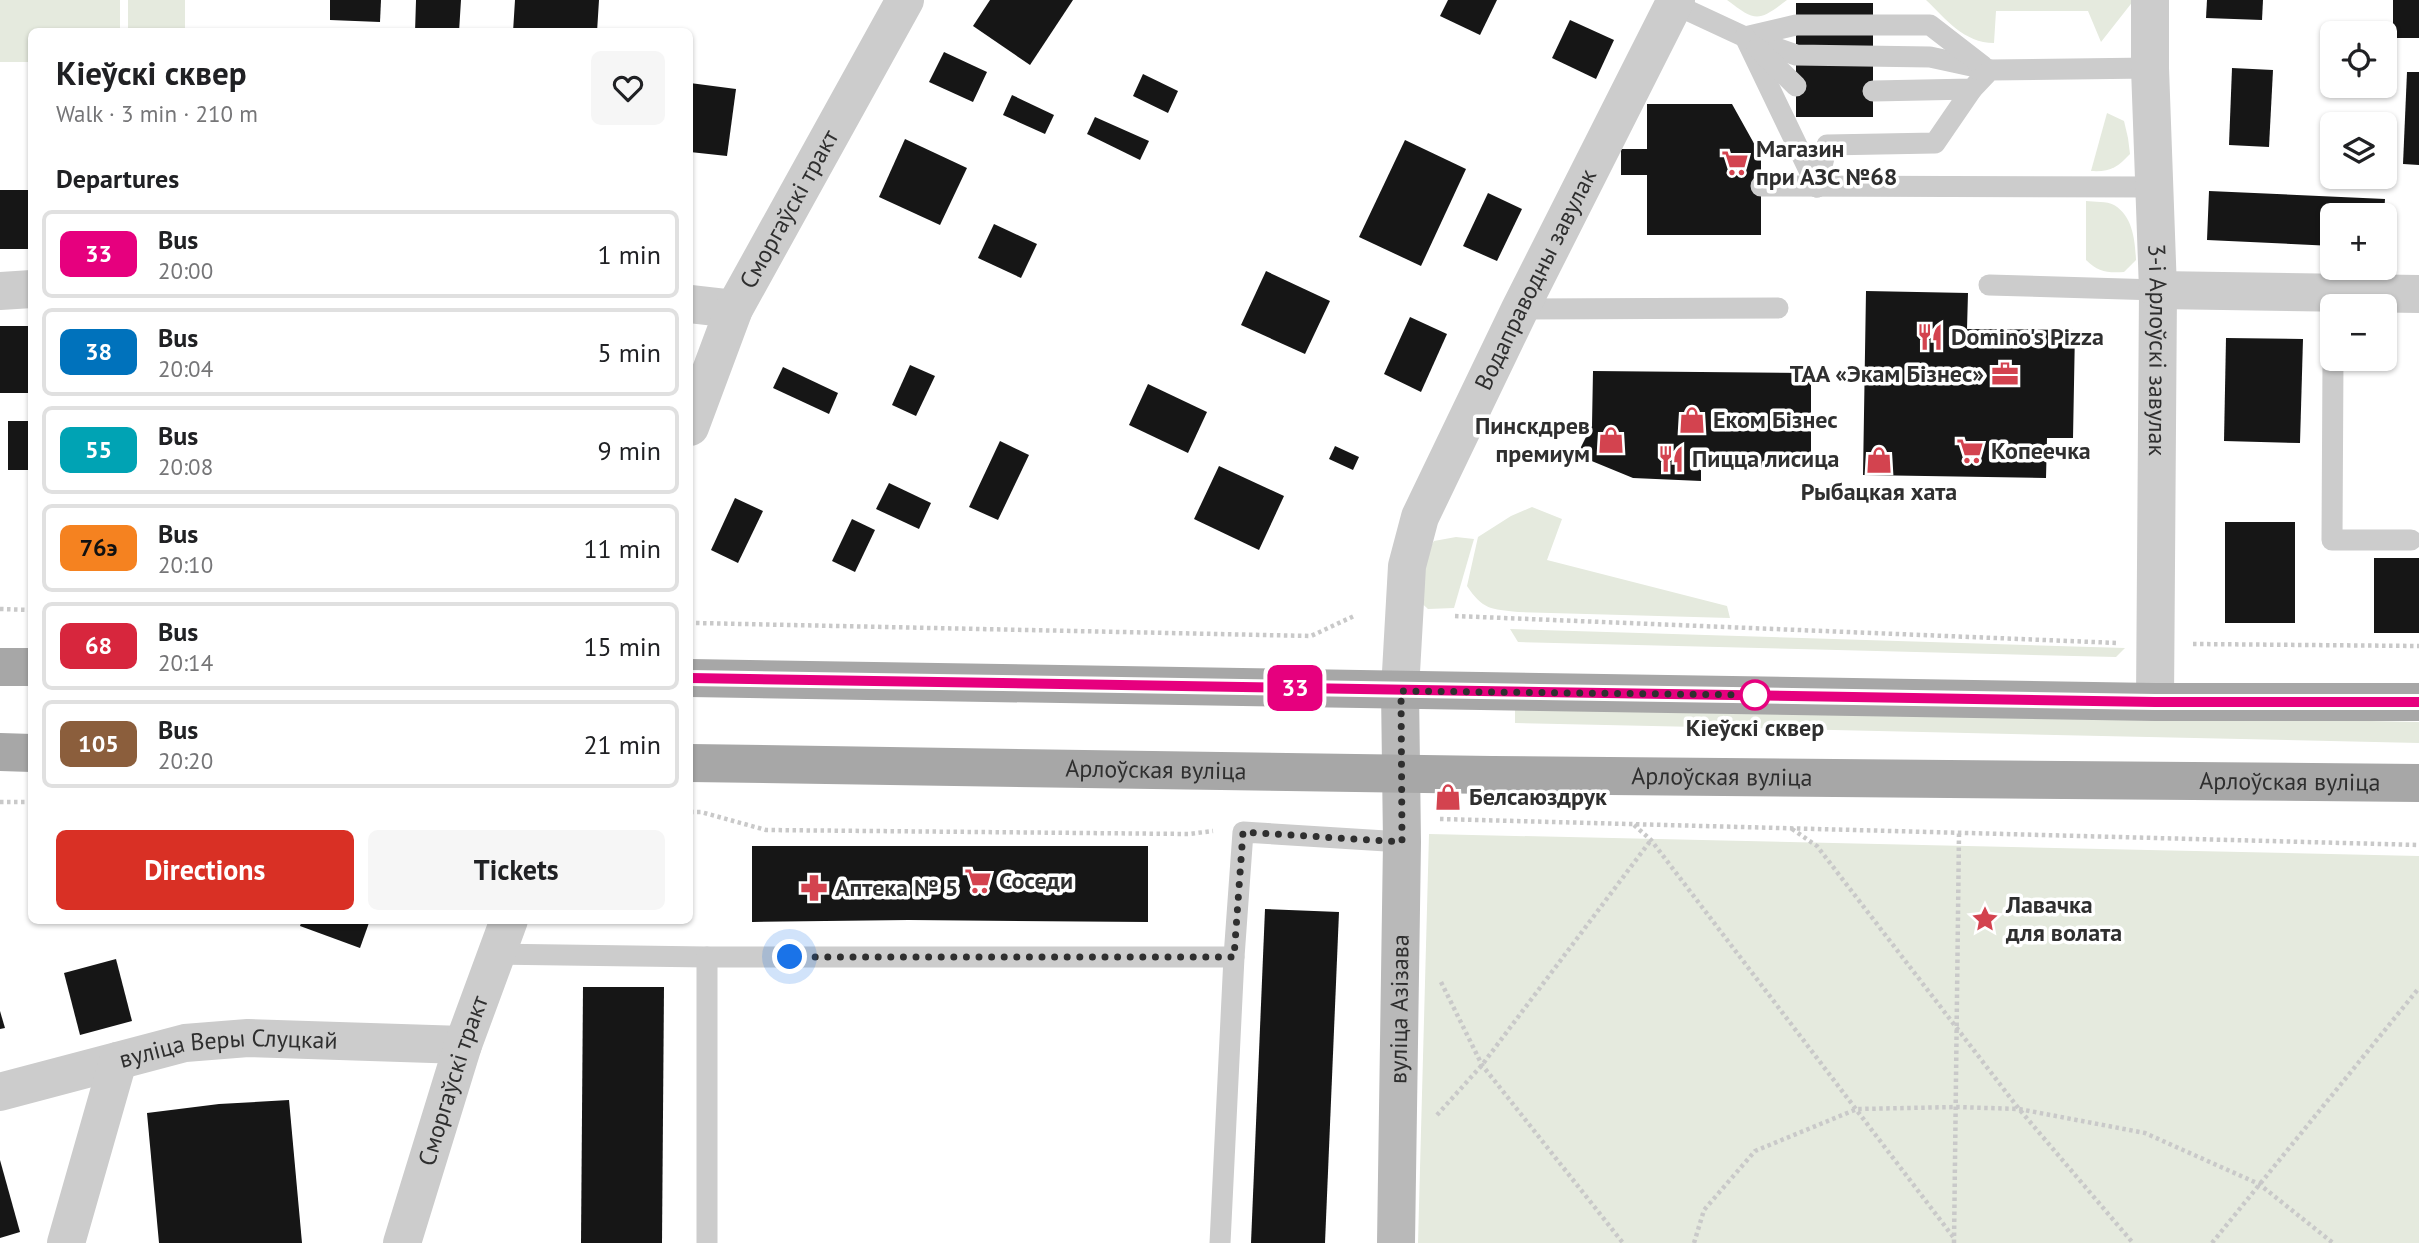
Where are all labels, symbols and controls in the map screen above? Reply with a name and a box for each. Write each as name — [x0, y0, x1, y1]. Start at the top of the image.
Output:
map controls — [2320, 21, 2397, 371]
button: locate — [2320, 21, 2397, 98]
text: Кіеўскі сквер — [56, 51, 247, 94]
button: heart — [591, 51, 665, 125]
text: Walk · 3 min · 210 m — [56, 99, 258, 128]
button: layers — [2320, 112, 2397, 189]
street label: Сморгаўскі тракт — [732, 124, 845, 294]
place label: Магазин при АЗС №68 — [1756, 133, 1897, 192]
supermarket icon: Магазин при АЗС №68 — [1720, 148, 1750, 178]
text: Departures — [56, 162, 179, 195]
street label: Водаправодны завулак — [1467, 163, 1603, 395]
button: + — [2320, 203, 2397, 280]
text: Bus — [158, 223, 198, 256]
text: 33 — [85, 238, 112, 269]
text: 1 min — [598, 238, 661, 271]
street label: 3-і Арлоўскі завулак — [2141, 243, 2174, 457]
text: 20:00 — [158, 256, 213, 285]
button: − — [2320, 294, 2397, 371]
text: Bus — [158, 321, 198, 354]
place label: Domino's Pizza — [1951, 321, 2104, 352]
restaurant icon: Domino's Pizza — [1915, 322, 1945, 352]
text: 38 — [85, 336, 112, 367]
text: 5 min — [598, 336, 661, 369]
text: 20:04 — [158, 354, 213, 383]
place label: ТАА «Экам Бізнес» — [1790, 358, 1984, 389]
office icon: ТАА «Экам Бізнес» — [1990, 359, 2020, 389]
place label: Еком Бізнес — [1713, 404, 1838, 435]
shop icon: Еком Бізнес — [1677, 405, 1707, 435]
place label: Пинскдрев премиум — [1475, 410, 1590, 469]
text: Bus — [158, 419, 198, 452]
shop icon: Пинскдрев премиум — [1596, 425, 1626, 455]
text: 55 — [85, 434, 112, 465]
text: 9 min — [598, 434, 661, 467]
place label: Копеечка — [1991, 435, 2091, 466]
supermarket icon: Копеечка — [1955, 436, 1985, 466]
place label: Пицца лисица — [1692, 443, 1839, 474]
restaurant icon: Пицца лисица — [1656, 444, 1686, 474]
shop icon: Рыбацкая хата — [1864, 445, 1894, 475]
text: 20:08 — [158, 452, 213, 481]
place label: Рыбацкая хата — [1801, 476, 1957, 507]
text: Bus — [158, 517, 198, 550]
text: 76э — [79, 532, 118, 563]
text: 11 min — [583, 532, 661, 565]
text: 20:10 — [158, 550, 213, 579]
text: Bus — [158, 615, 198, 648]
text: 68 — [85, 630, 112, 661]
text: 15 min — [583, 630, 661, 663]
text: 20:14 — [158, 648, 213, 677]
line badge: 33 — [1264, 665, 1326, 711]
text: 33 — [1281, 672, 1309, 703]
marker: Кіеўскі сквер — [1740, 680, 1770, 710]
place label: Кіеўскі сквер — [1686, 712, 1824, 743]
text: Bus — [158, 713, 198, 746]
text: 105 — [78, 728, 119, 759]
text: 21 min — [583, 728, 661, 761]
text: 20:20 — [158, 746, 213, 775]
street label: Арлоўская вуліца — [1065, 753, 1247, 786]
street label: Арлоўская вуліца — [1631, 760, 1813, 793]
street label: Арлоўская вуліца — [2199, 765, 2381, 798]
place label: Белсаюздрук — [1469, 781, 1607, 812]
shop icon: Белсаюздрук — [1433, 782, 1463, 812]
button: Directions — [56, 830, 354, 910]
button: Tickets — [368, 830, 665, 910]
place label: Соседи — [999, 865, 1073, 896]
supermarket icon: Соседи — [963, 866, 993, 896]
place label: Аптека № 5 — [835, 872, 958, 903]
pharmacy icon: Аптека № 5 — [799, 873, 829, 903]
place label: Лавачка для волата — [2005, 889, 2122, 948]
place icon: Лавачка для волата — [1970, 904, 2000, 934]
street label: вуліца Азізава — [1382, 934, 1416, 1084]
your location — [772, 939, 807, 974]
street label: Сморгаўскі тракт — [411, 991, 495, 1170]
street label: вуліца Веры Слуцкай — [116, 1022, 338, 1075]

